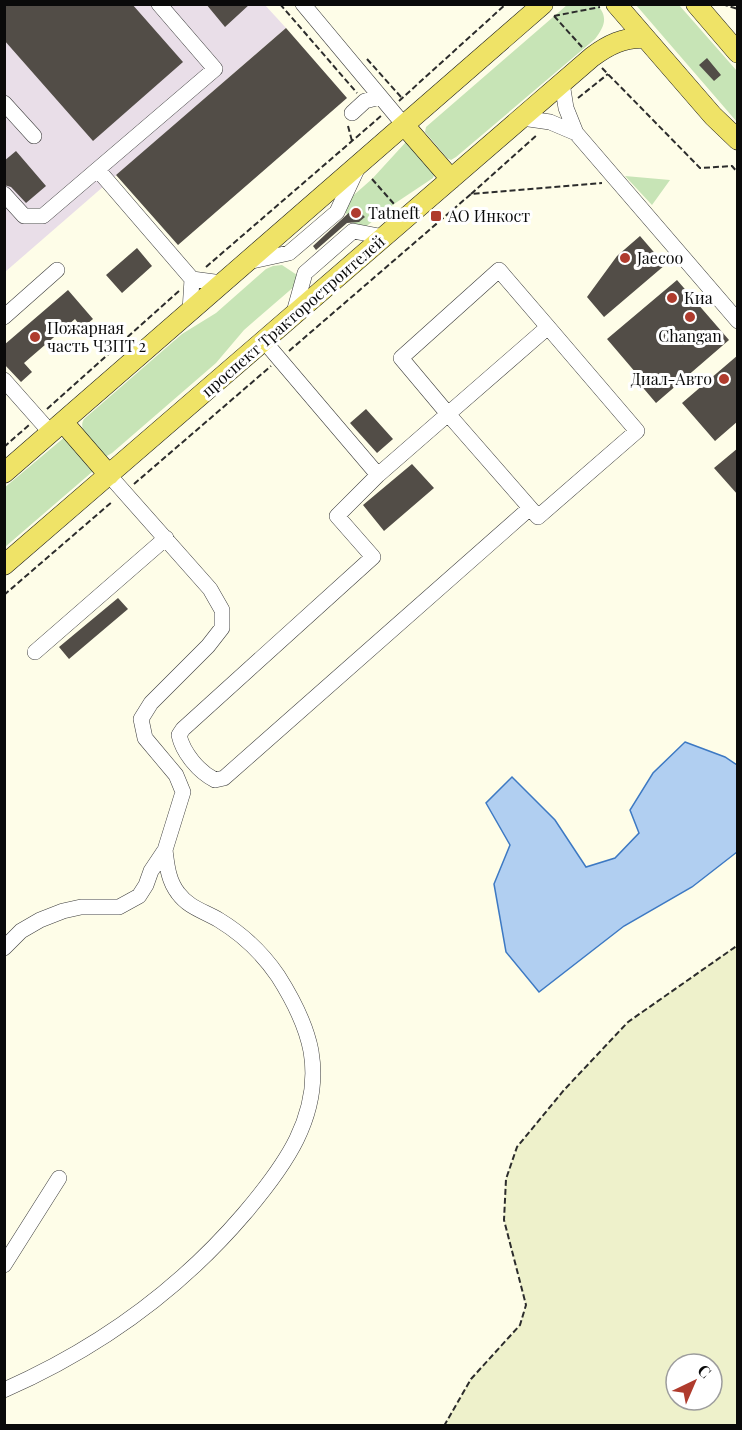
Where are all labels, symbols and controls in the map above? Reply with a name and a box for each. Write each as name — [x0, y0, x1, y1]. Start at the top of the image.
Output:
place label: Tatneft — [368, 202, 420, 223]
place label: АО Инкост — [447, 205, 530, 226]
marker: Tatneft — [349, 206, 363, 220]
marker: АО Инкост — [429, 209, 443, 223]
street label: проспект Тракторостроителей — [197, 230, 389, 401]
place label: Jaecoo — [636, 247, 683, 268]
marker: Jaecoo — [618, 251, 632, 265]
place label: Киа — [684, 287, 713, 308]
marker: Киа — [665, 291, 679, 305]
marker: Changan — [683, 310, 697, 324]
place label: Пожарная часть ЧЗПТ 2 — [47, 317, 146, 356]
place label: Changan — [658, 325, 722, 346]
marker: Пожарная часть ЧЗПТ 2 — [28, 330, 42, 344]
place label: Диал-Авто — [631, 368, 712, 389]
marker: Диал-Авто — [717, 372, 731, 386]
north arrow — [664, 1352, 724, 1412]
text: С — [693, 1359, 716, 1382]

